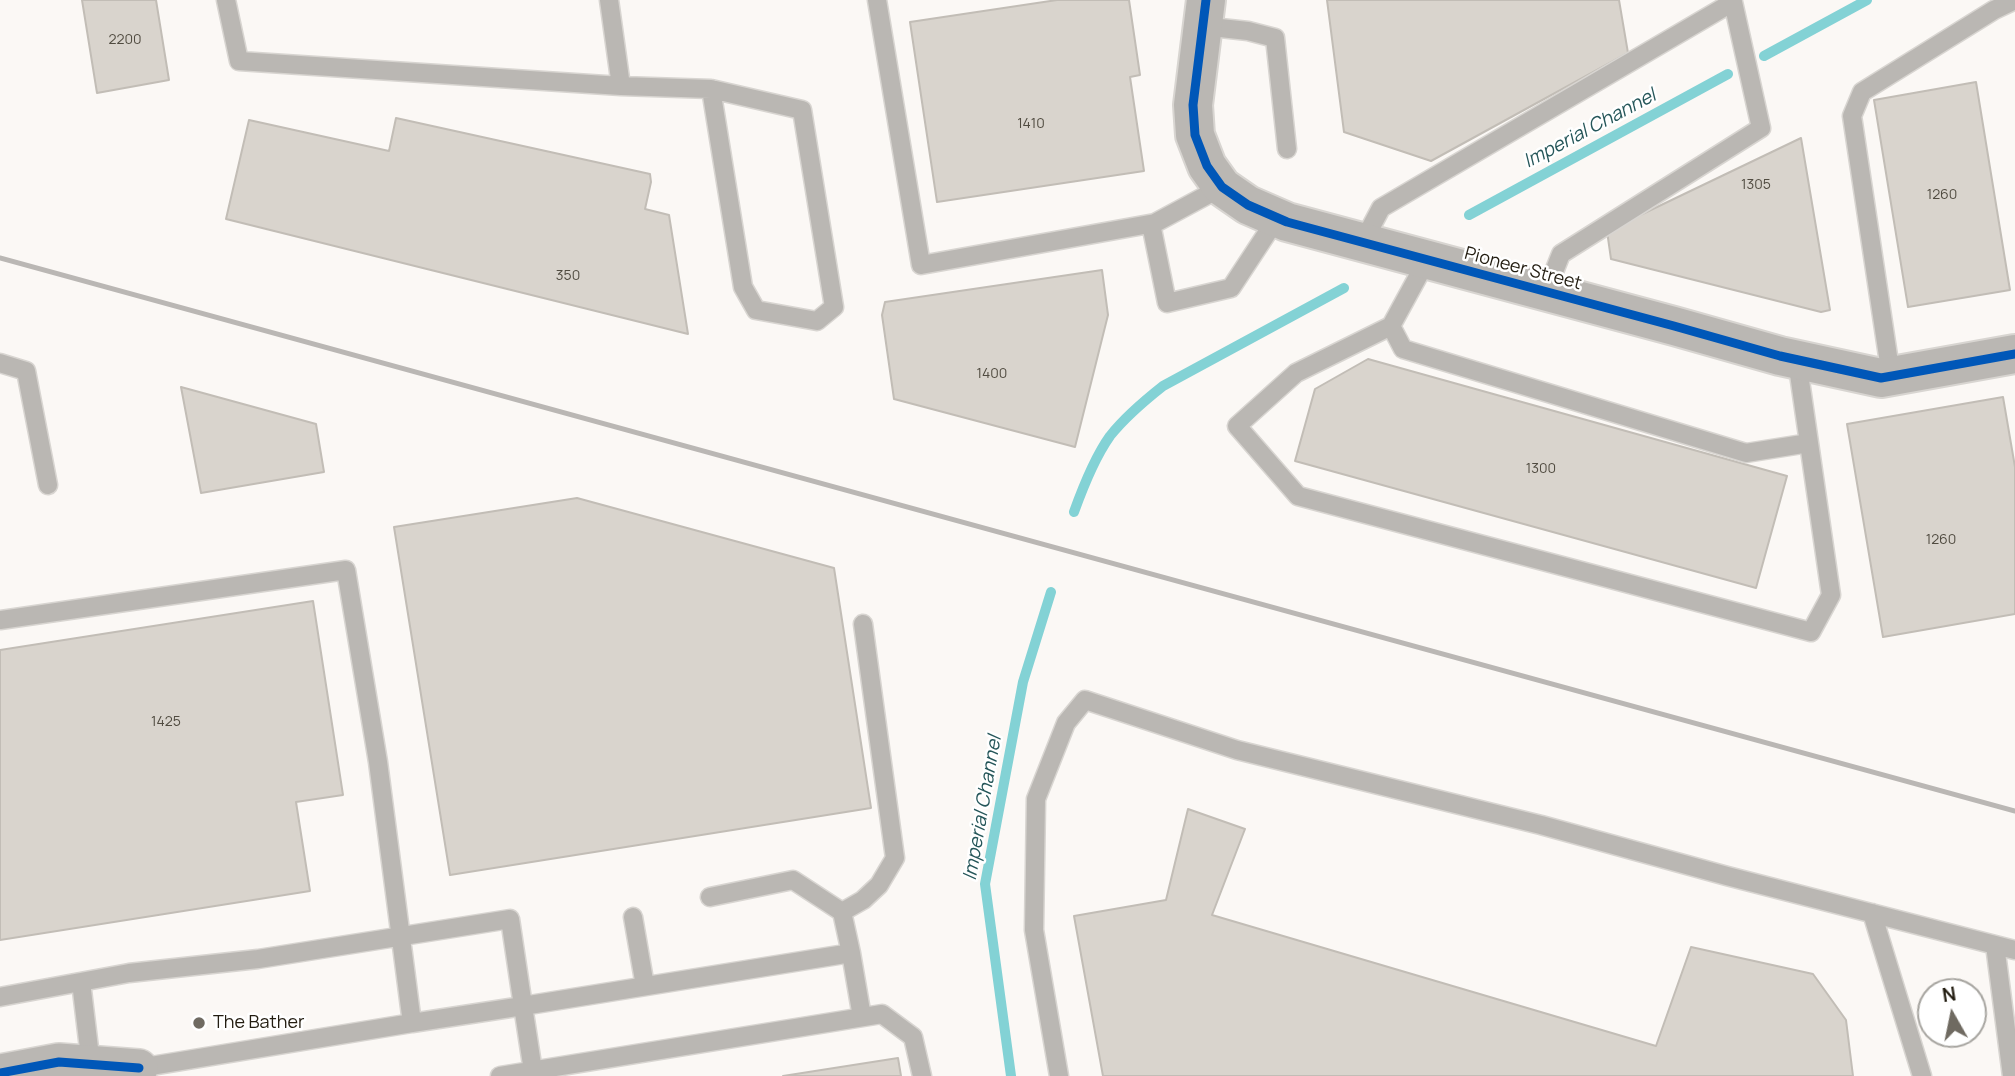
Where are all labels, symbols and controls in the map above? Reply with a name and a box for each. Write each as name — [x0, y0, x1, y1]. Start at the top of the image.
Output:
house number: 2200 — [108, 32, 142, 48]
water label: Imperial Channel — [1520, 85, 1660, 173]
house number: 1410 — [1017, 116, 1045, 132]
house number: 1305 — [1741, 177, 1771, 193]
house number: 1260 — [1927, 187, 1957, 203]
street label: Pioneer Street — [1462, 243, 1584, 295]
house number: 350 — [556, 268, 580, 284]
house number: 1400 — [977, 366, 1007, 382]
house number: 1300 — [1526, 461, 1556, 477]
house number: 1260 — [1926, 532, 1956, 548]
house number: 1425 — [151, 714, 181, 730]
water label: Imperial Channel — [959, 734, 1007, 882]
north arrow — [1917, 978, 1987, 1048]
text: N — [1940, 980, 1958, 1008]
place label: The Bather — [213, 1012, 304, 1034]
marker: The Bather — [191, 1015, 207, 1031]

